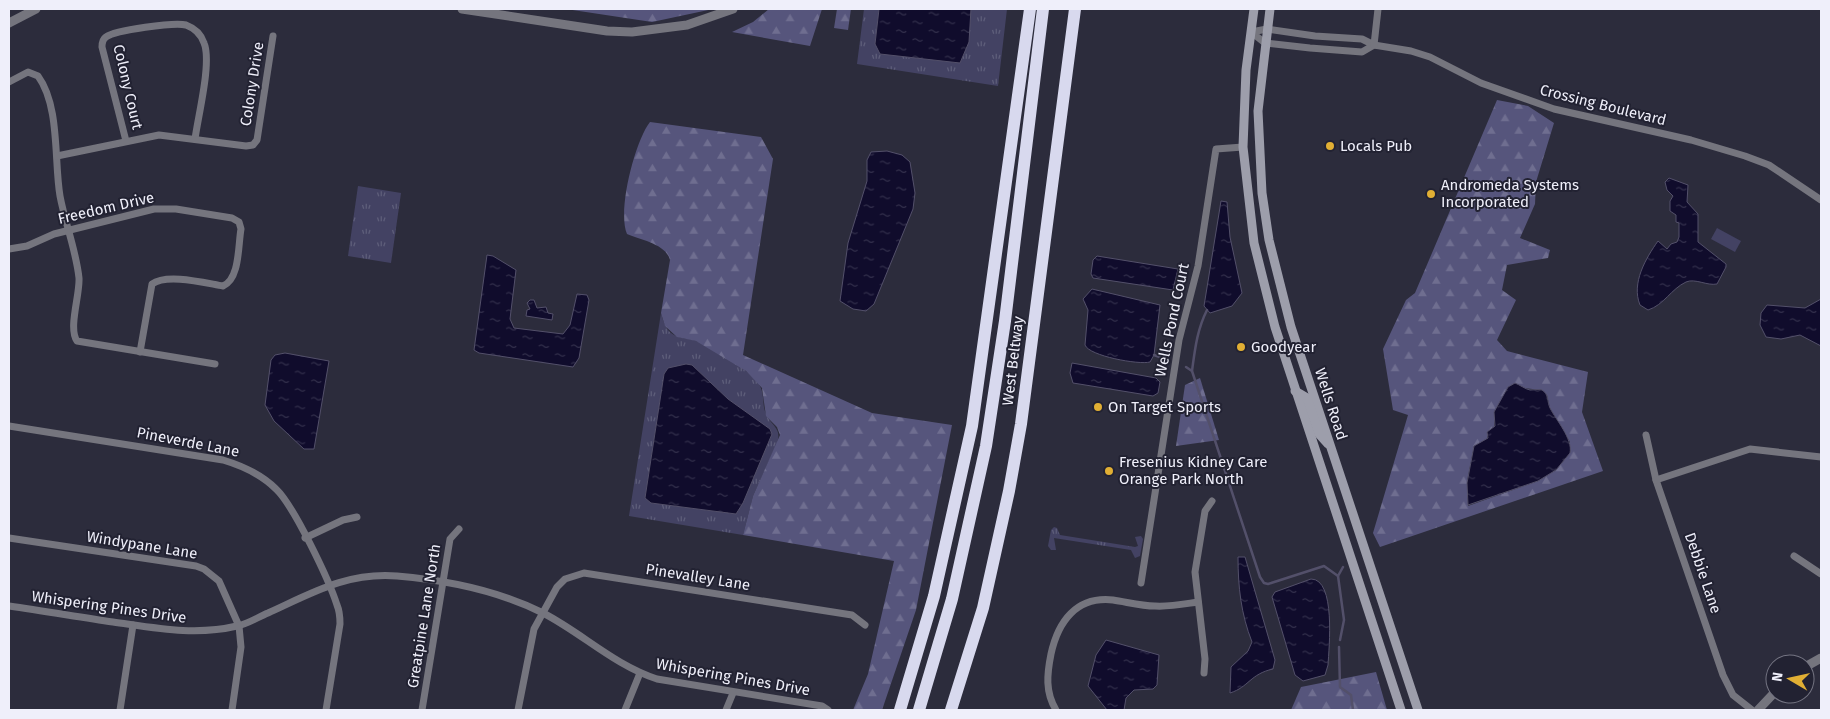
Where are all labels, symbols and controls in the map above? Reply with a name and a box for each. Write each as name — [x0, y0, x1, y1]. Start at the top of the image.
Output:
street label: Colony Drive — [236, 41, 268, 127]
street label: Colony Court — [109, 43, 147, 132]
street label: Crossing Boulevard — [1538, 81, 1668, 129]
place label: Locals Pub — [1340, 137, 1412, 155]
marker: Locals Pub — [1324, 140, 1336, 152]
place label: Andromeda Systems Incorporated — [1441, 176, 1579, 211]
street label: Freedom Drive — [56, 188, 156, 228]
marker: Andromeda Systems Incorporated — [1425, 188, 1437, 200]
street label: Wells Pond Court — [1151, 261, 1193, 378]
street label: West Beltway — [999, 315, 1027, 407]
place label: Goodyear — [1251, 338, 1316, 356]
marker: Goodyear — [1235, 341, 1247, 353]
street label: Wells Road — [1311, 366, 1351, 442]
place label: On Target Sports — [1108, 398, 1221, 416]
marker: On Target Sports — [1092, 401, 1104, 413]
street label: Pineverde Lane — [135, 423, 241, 461]
place label: Fresenius Kidney Care Orange Park North — [1119, 453, 1268, 488]
marker: Fresenius Kidney Care Orange Park North — [1103, 465, 1115, 477]
street label: Windypane Lane — [85, 527, 199, 563]
street label: Debbie Lane — [1681, 530, 1725, 616]
street label: Greatpine Lane North — [404, 543, 444, 689]
street label: Pinevalley Lane — [644, 560, 752, 594]
street label: Whispering Pines Drive — [30, 587, 188, 627]
north arrow — [1765, 654, 1815, 704]
street label: Whispering Pines Drive — [655, 655, 811, 699]
text: N — [1769, 671, 1787, 683]

